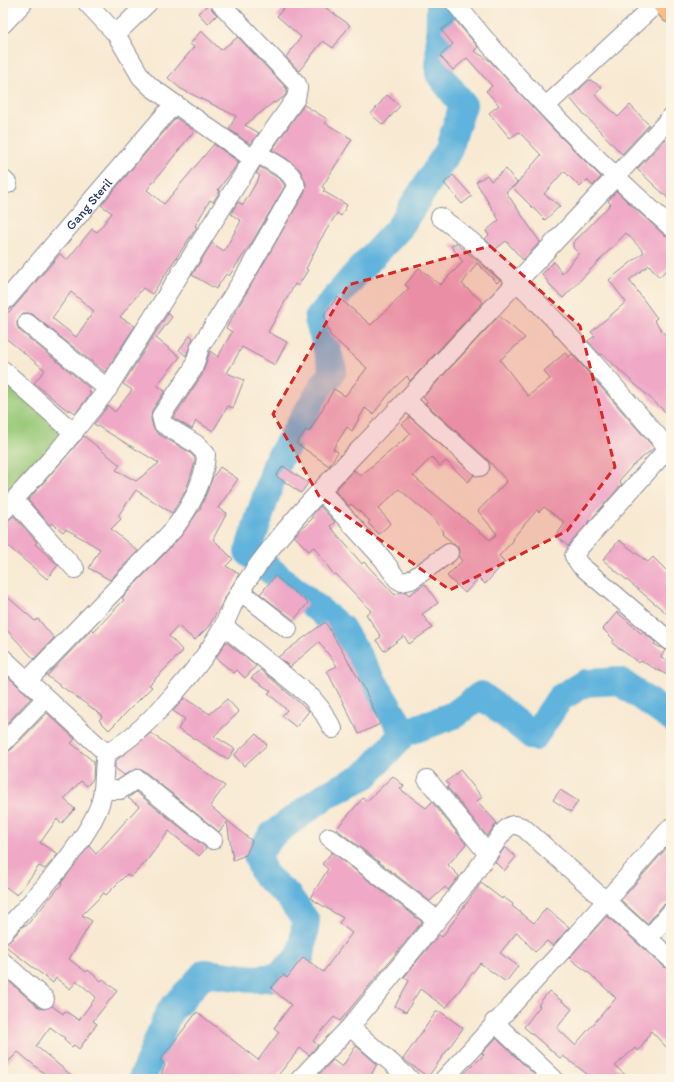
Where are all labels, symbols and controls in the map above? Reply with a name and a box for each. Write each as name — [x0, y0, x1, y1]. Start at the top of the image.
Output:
street label: Gang Steril — [63, 175, 115, 233]

